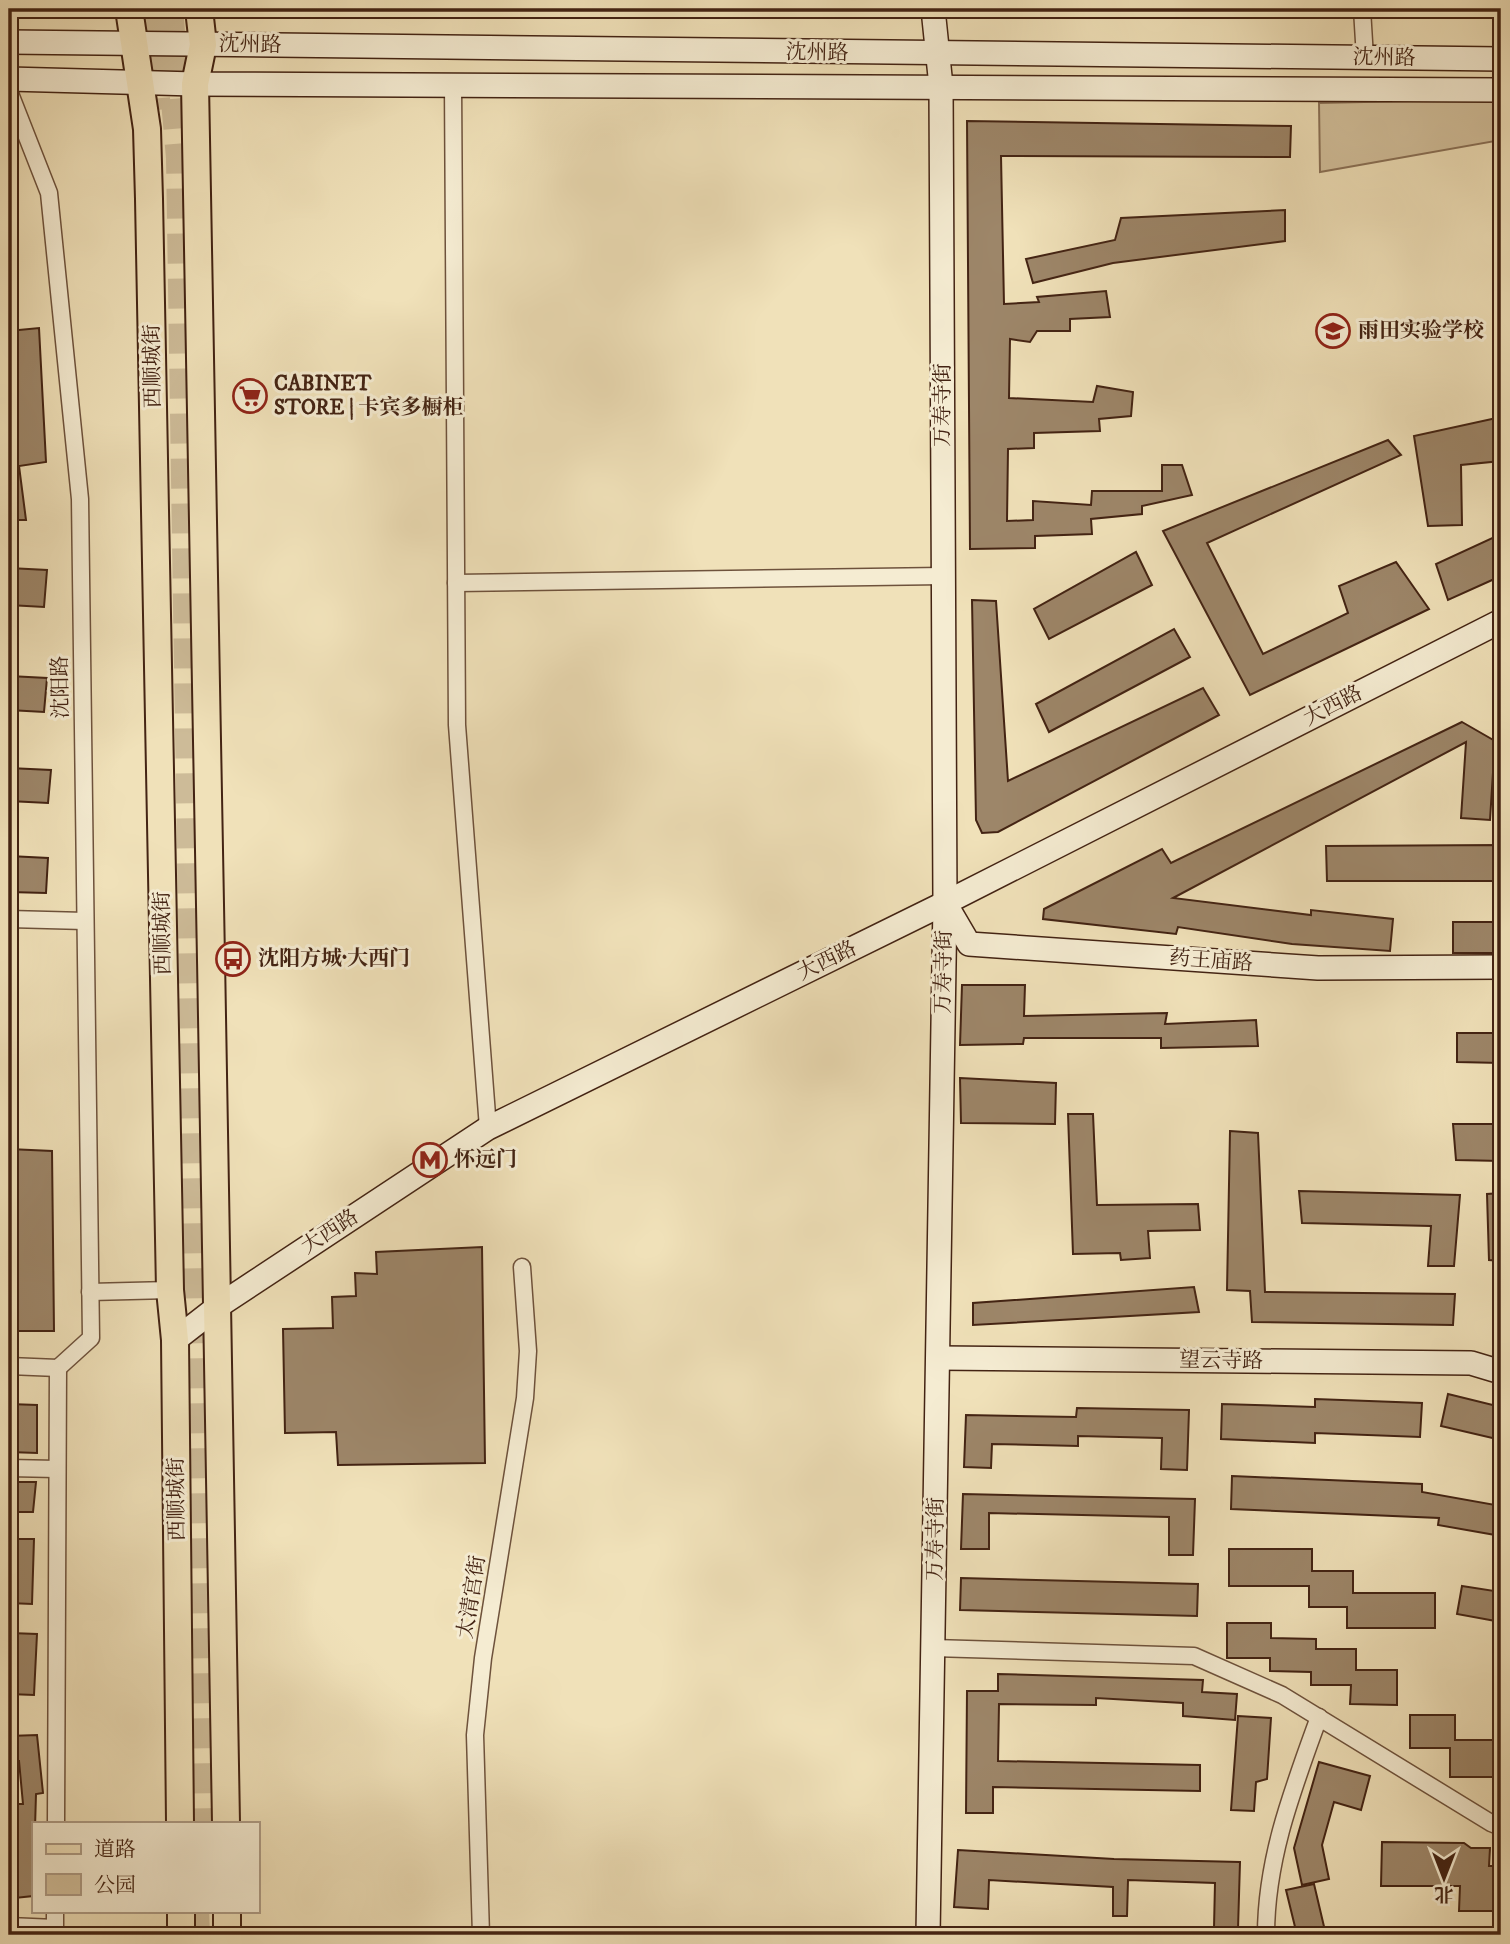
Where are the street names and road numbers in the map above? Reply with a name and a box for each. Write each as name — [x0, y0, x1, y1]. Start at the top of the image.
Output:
street label: 沈州路 — [218, 31, 282, 59]
street label: 沈州路 — [785, 39, 849, 67]
street label: 沈州路 — [1352, 44, 1416, 72]
street label: 西顺城街 — [139, 324, 167, 408]
street label: 万寿寺街 — [930, 363, 956, 447]
street label: 沈阳路 — [47, 655, 75, 719]
street label: 大西路 — [1299, 680, 1367, 732]
street label: 西顺城街 — [149, 891, 177, 975]
street label: 万寿寺街 — [930, 930, 958, 1014]
street label: 大西路 — [793, 936, 861, 986]
street label: 药王庙路 — [1168, 945, 1254, 977]
street label: 大西路 — [297, 1204, 363, 1260]
street label: 望云寺路 — [1179, 1347, 1263, 1375]
street label: 西顺城街 — [163, 1457, 191, 1541]
street label: 万寿寺街 — [922, 1497, 950, 1581]
street label: 太清宫街 — [453, 1553, 491, 1641]

